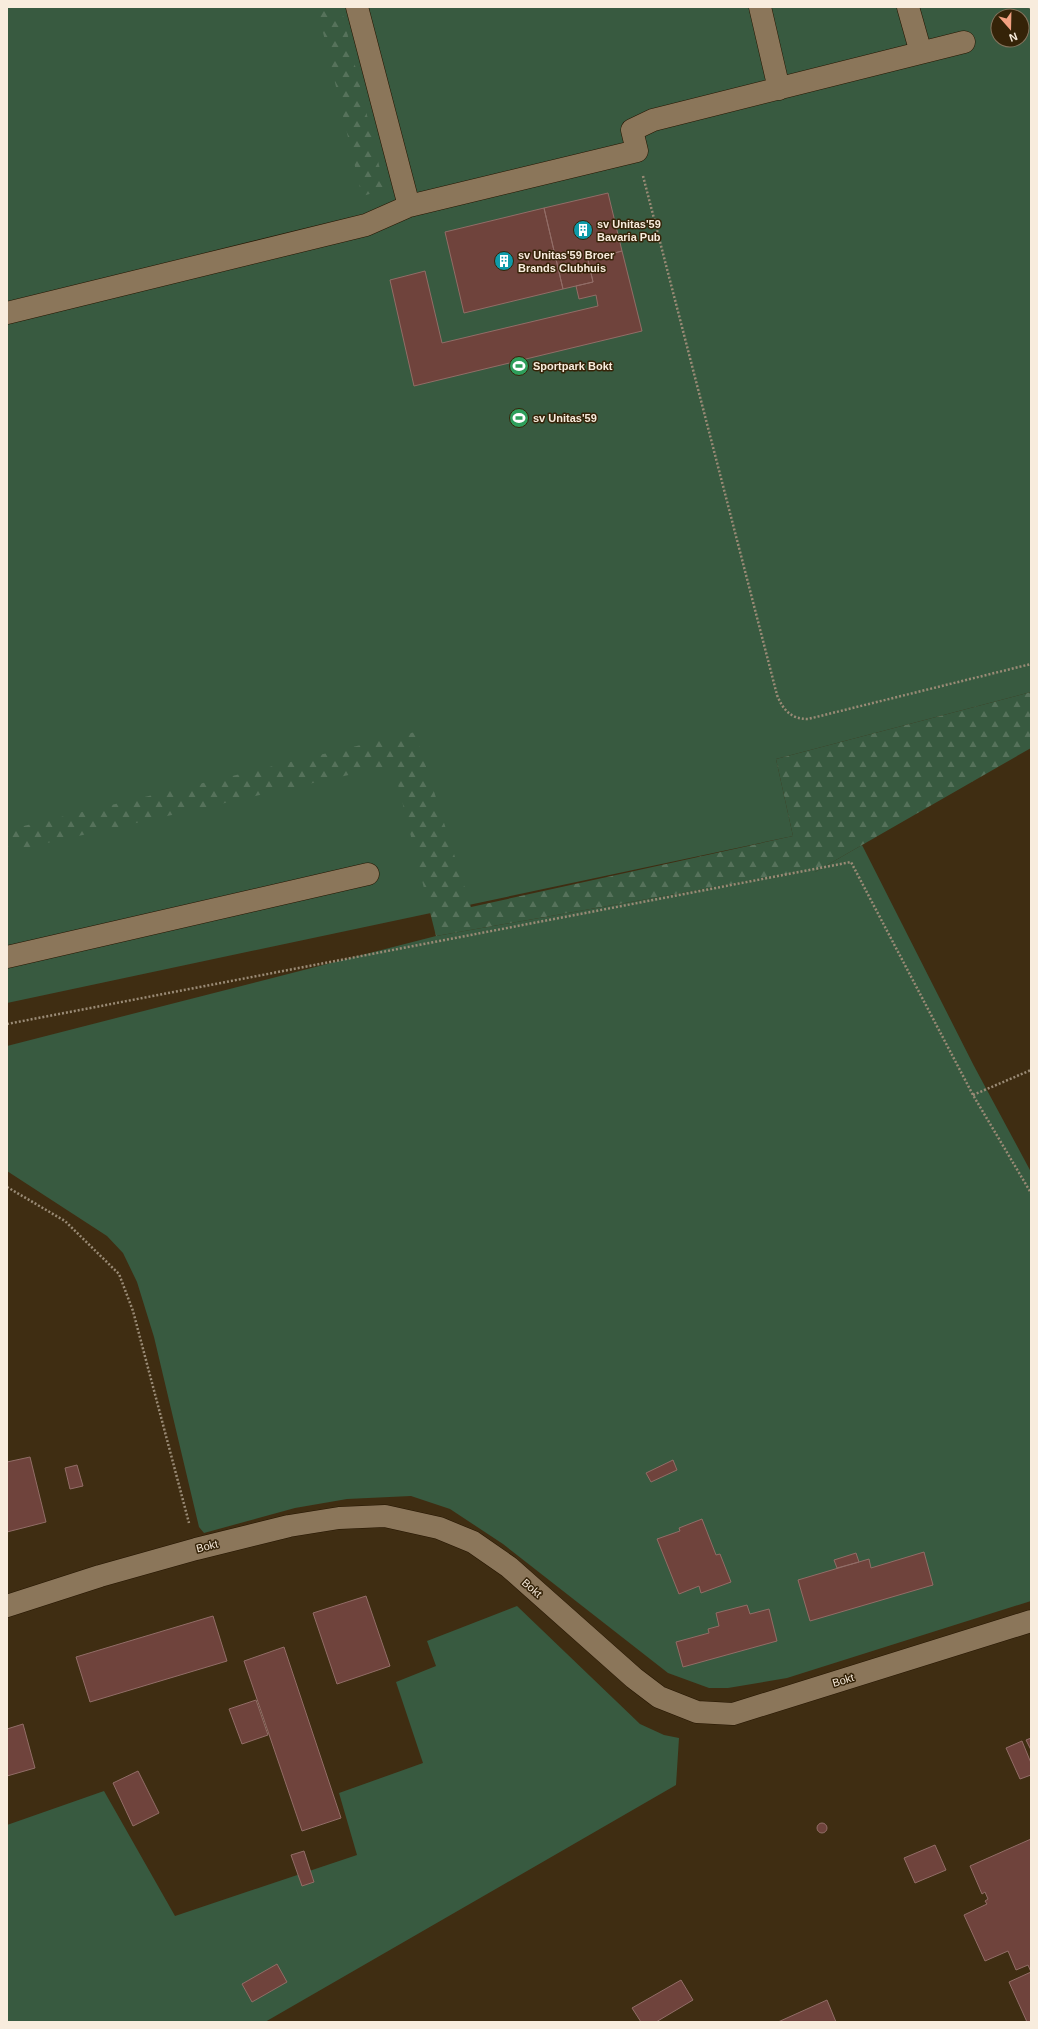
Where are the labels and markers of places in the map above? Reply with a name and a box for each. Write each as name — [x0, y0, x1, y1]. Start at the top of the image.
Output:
place label: sv Unitas'59 Bavaria Pub — [597, 218, 661, 243]
building icon: sv Unitas'59 Bavaria Pub — [572, 219, 594, 241]
place label: sv Unitas'59 Broer Brands Clubhuis — [518, 249, 615, 274]
building icon: sv Unitas'59 Broer Brands Clubhuis — [493, 250, 515, 272]
sports icon: Sportpark Bokt — [508, 355, 530, 377]
place label: Sportpark Bokt — [533, 360, 613, 372]
sports icon: sv Unitas'59 — [508, 407, 530, 429]
place label: sv Unitas'59 — [533, 412, 597, 424]

